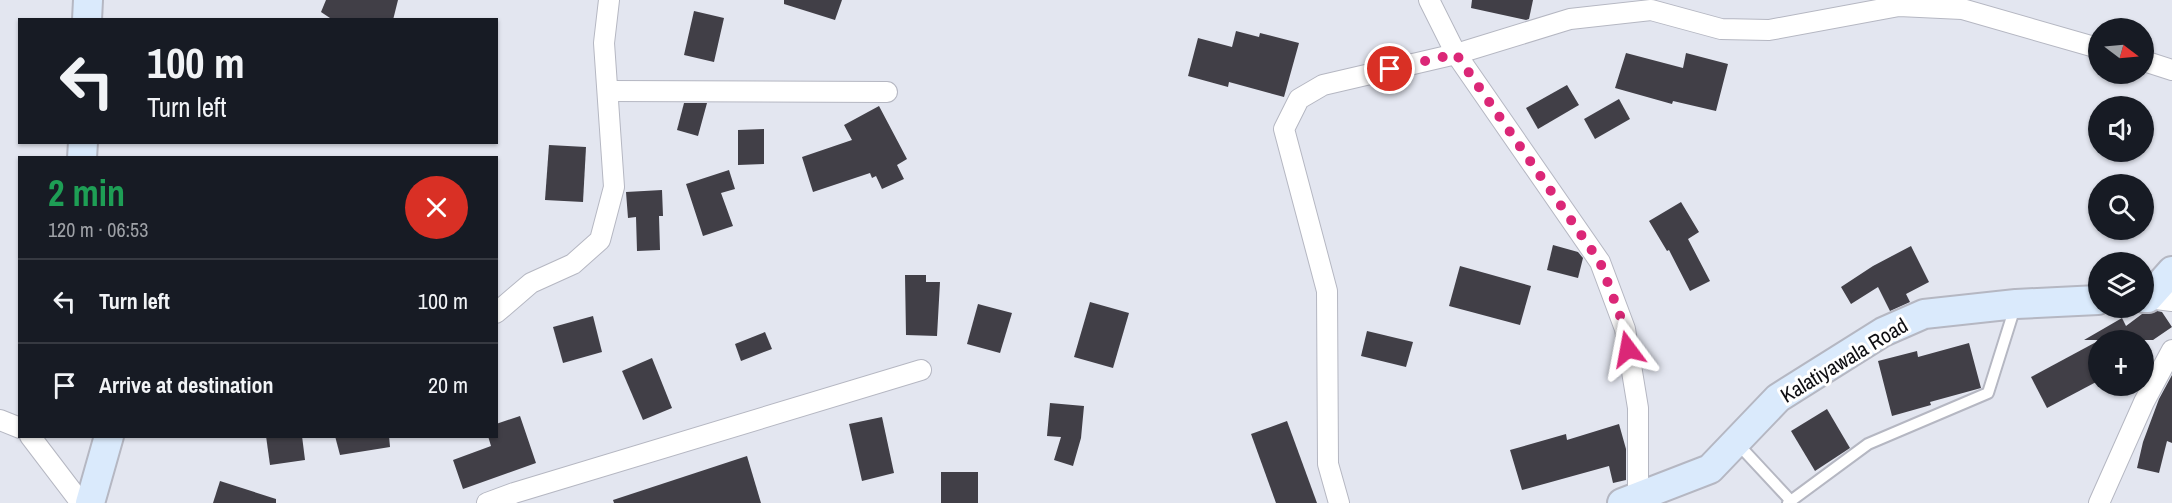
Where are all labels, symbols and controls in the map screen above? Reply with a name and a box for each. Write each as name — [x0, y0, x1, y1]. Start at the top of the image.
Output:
north arrow — [2088, 18, 2154, 84]
map controls — [2088, 18, 2154, 396]
text: 100 m — [147, 35, 245, 91]
icon: left — [48, 42, 126, 120]
pin — [1364, 43, 1415, 94]
icon: arrive — [1373, 52, 1406, 85]
text: Turn left — [147, 89, 226, 125]
button: sound — [2088, 96, 2154, 162]
text: 2 min — [48, 169, 125, 217]
button: search — [2088, 174, 2154, 240]
button: close — [405, 176, 468, 239]
text: 120 m · 06:53 — [48, 216, 148, 243]
button: layers — [2088, 252, 2154, 318]
icon: left — [48, 285, 81, 318]
text: Turn left — [99, 286, 170, 316]
text: 100 m — [418, 286, 468, 316]
street label: Kalatiyawala Road — [1775, 311, 1913, 409]
position arrow — [1596, 317, 1660, 381]
button: + — [2088, 330, 2154, 396]
icon: arrive — [48, 369, 81, 402]
text: Arrive at destination — [99, 370, 273, 400]
text: 20 m — [428, 370, 468, 400]

